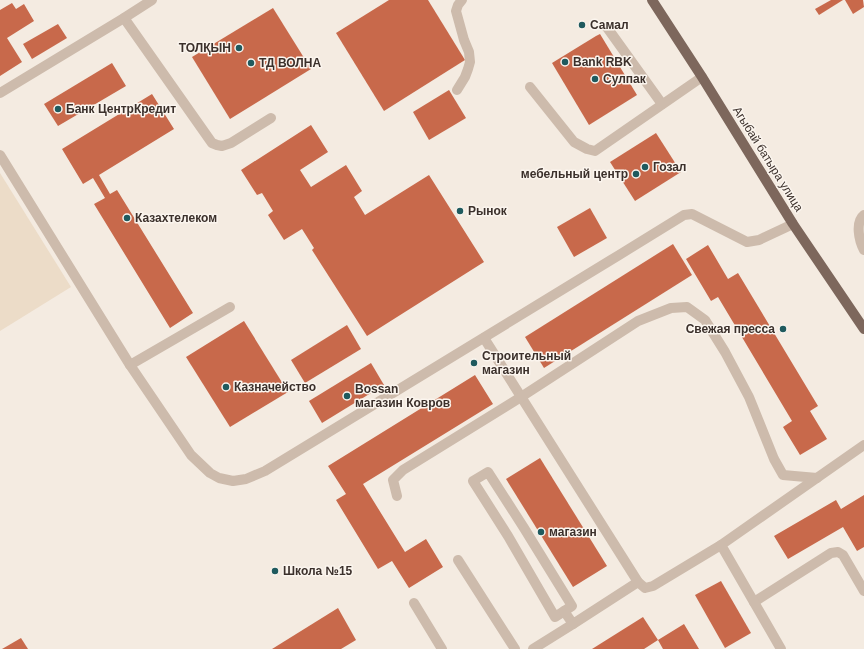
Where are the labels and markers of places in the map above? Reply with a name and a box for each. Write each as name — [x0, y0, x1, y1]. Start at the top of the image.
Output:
place label: Самал — [590, 18, 629, 32]
marker: Самал — [577, 20, 587, 30]
place label: ТОЛҚЫН — [179, 41, 231, 55]
marker: ТОЛҚЫН — [234, 43, 244, 53]
place label: Bank RBK — [573, 55, 632, 69]
place label: ТД ВОЛНА — [259, 56, 321, 70]
marker: Bank RBK — [560, 57, 570, 67]
marker: ТД ВОЛНА — [246, 58, 256, 68]
place label: Сулпак — [603, 72, 647, 86]
marker: Сулпак — [590, 74, 600, 84]
place label: Банк ЦентрКредит — [66, 102, 176, 116]
marker: Банк ЦентрКредит — [53, 104, 63, 114]
place label: Гозал — [653, 160, 686, 174]
marker: Гозал — [640, 162, 650, 172]
place label: мебельный центр — [521, 167, 628, 181]
marker: мебельный центр — [631, 169, 641, 179]
place label: Рынок — [468, 204, 508, 218]
marker: Рынок — [455, 206, 465, 216]
place label: Казахтелеком — [135, 211, 217, 225]
marker: Казахтелеком — [122, 213, 132, 223]
place label: Свежая пресса — [686, 322, 775, 336]
marker: Свежая пресса — [778, 324, 788, 334]
place label: Строительный магазин — [482, 349, 571, 377]
marker: Строительный магазин — [469, 358, 479, 368]
place label: Казначейство — [234, 380, 316, 394]
marker: Казначейство — [221, 382, 231, 392]
place label: Bossan магазин Ковров — [355, 382, 450, 410]
marker: Bossan магазин Ковров — [342, 391, 352, 401]
place label: магазин — [549, 525, 597, 539]
marker: магазин — [536, 527, 546, 537]
place label: Школа №15 — [283, 564, 353, 578]
marker: Школа №15 — [270, 566, 280, 576]

